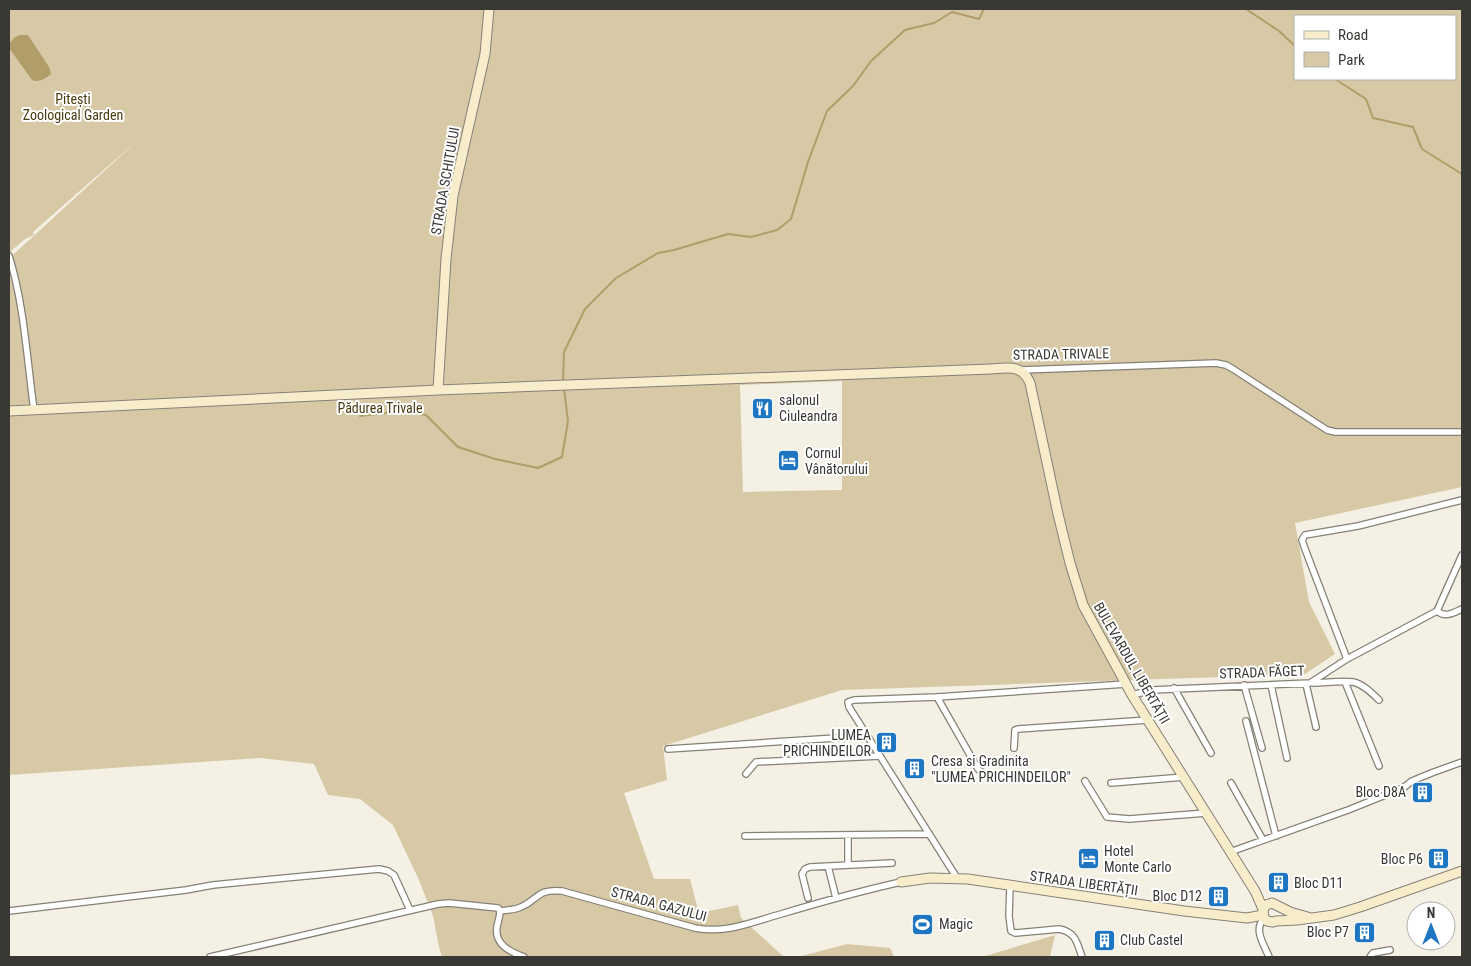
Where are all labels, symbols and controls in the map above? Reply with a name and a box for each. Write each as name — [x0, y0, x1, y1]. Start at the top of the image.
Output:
legend — [1294, 15, 1456, 80]
text: Road — [1338, 26, 1368, 44]
text: Park — [1338, 51, 1365, 69]
park label: Pitești Zoological Garden — [23, 91, 123, 123]
street label: STRADA SCHITULUI — [428, 126, 462, 236]
street label: STRADA TRIVALE — [1013, 345, 1109, 363]
place label: salonul Ciuleandra — [779, 392, 838, 424]
restaurant icon: salonul Ciuleandra — [751, 396, 775, 420]
park label: Pădurea Trivale — [337, 400, 423, 416]
place label: Cornul Vânătorului — [805, 445, 868, 477]
hotel icon: Cornul Vânătorului — [777, 449, 801, 473]
street label: BULEVARDUL LIBERTĂȚII — [1090, 599, 1173, 727]
street label: STRADA FĂGET — [1219, 663, 1305, 681]
place label: LUMEA PRICHINDEILOR — [783, 727, 872, 759]
building icon: LUMEA PRICHINDEILOR — [875, 731, 899, 755]
place label: Cresa si Gradinita "LUMEA PRICHINDEILOR" — [931, 753, 1071, 785]
building icon: Cresa si Gradinita "LUMEA PRICHINDEILOR" — [903, 757, 927, 781]
building icon: Bloc D8A — [1410, 780, 1434, 804]
place label: Bloc D8A — [1355, 784, 1406, 800]
place label: Hotel Monte Carlo — [1104, 843, 1171, 875]
hotel icon: Hotel Monte Carlo — [1076, 847, 1100, 871]
building icon: Bloc P6 — [1427, 847, 1451, 871]
place label: Bloc P6 — [1381, 851, 1423, 867]
street label: STRADA LIBERTĂȚII — [1029, 867, 1139, 900]
building icon: Bloc D11 — [1266, 871, 1290, 895]
place label: Bloc D11 — [1294, 875, 1343, 891]
street label: STRADA GAZULUI — [609, 884, 709, 924]
building icon: Bloc D12 — [1206, 884, 1230, 908]
place label: Bloc D12 — [1153, 888, 1202, 904]
north arrow — [1406, 901, 1456, 951]
text: N — [1427, 905, 1435, 921]
sports icon: Magic — [911, 912, 935, 936]
place label: Magic — [939, 916, 973, 932]
building icon: Bloc P7 — [1353, 920, 1377, 944]
place label: Bloc P7 — [1307, 924, 1349, 940]
building icon: Club Castel — [1092, 928, 1116, 952]
place label: Club Castel — [1120, 932, 1183, 948]

